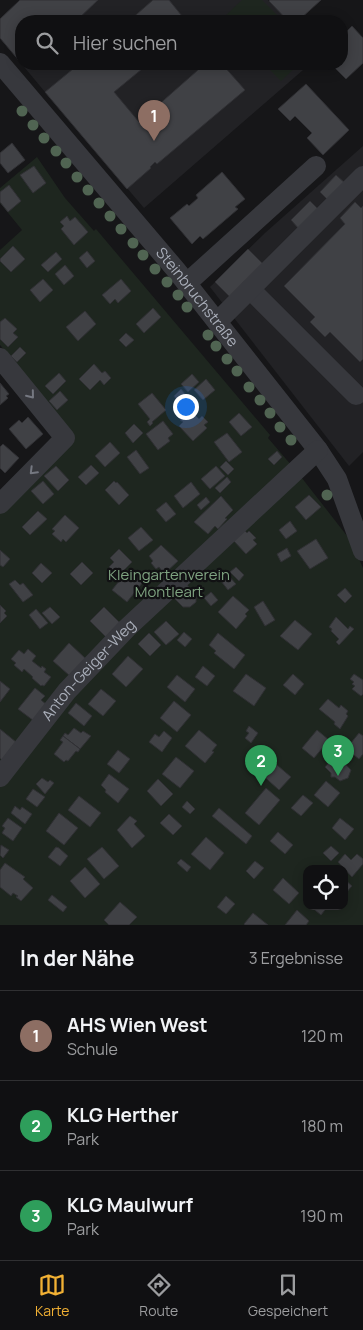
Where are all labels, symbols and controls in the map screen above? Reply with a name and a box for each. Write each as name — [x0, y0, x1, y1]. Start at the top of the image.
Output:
search box — [15, 15, 348, 70]
icon: search — [33, 29, 61, 57]
text: Hier suchen — [73, 30, 177, 56]
pin: 1 — [138, 100, 170, 141]
street label: Steinbruchstraße — [151, 243, 244, 351]
one-way arrow — [25, 390, 34, 399]
your location — [173, 394, 199, 420]
one-way arrow — [30, 465, 39, 474]
park label: Kleingartenverein Montleart — [108, 564, 230, 602]
street label: Anton-Geiger-Weg — [37, 614, 140, 725]
pin: 3 — [322, 735, 354, 776]
pin: 2 — [245, 745, 277, 786]
map controls — [303, 865, 348, 910]
button: locate — [303, 865, 348, 910]
text: In der Nähe — [20, 944, 134, 972]
text: 3 Ergebnisse — [249, 947, 343, 969]
text: AHS Wien West — [67, 1012, 207, 1038]
text: 1 — [32, 1025, 40, 1047]
text: 120 m — [301, 1025, 343, 1047]
text: Schule — [67, 1038, 118, 1060]
text: KLG Herther — [67, 1102, 179, 1128]
text: 2 — [31, 1115, 41, 1137]
text: 180 m — [301, 1115, 343, 1137]
text: Park — [67, 1128, 99, 1150]
text: KLG Maulwurf — [67, 1192, 193, 1218]
text: 3 — [31, 1205, 41, 1227]
text: 190 m — [300, 1205, 343, 1227]
text: Park — [67, 1218, 99, 1240]
tab: Karte — [35, 1271, 70, 1320]
tab: Route — [139, 1271, 178, 1320]
tab: Gespeichert — [248, 1271, 328, 1320]

